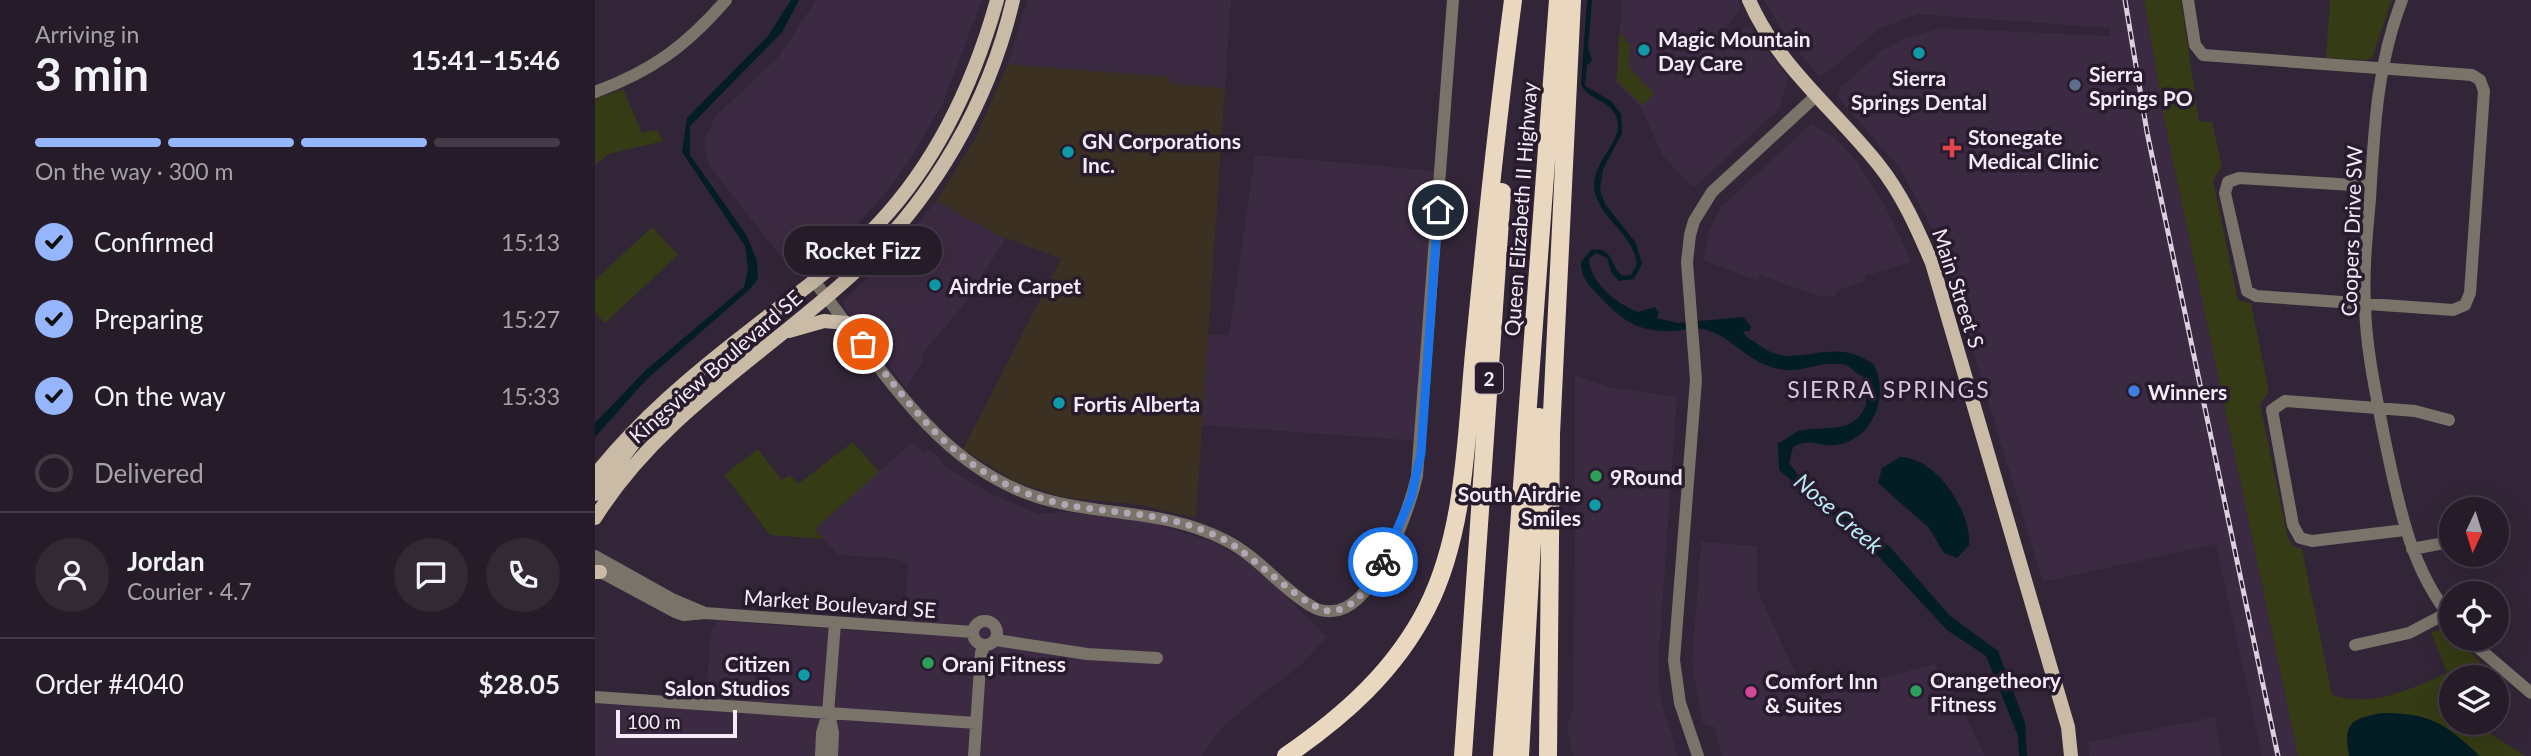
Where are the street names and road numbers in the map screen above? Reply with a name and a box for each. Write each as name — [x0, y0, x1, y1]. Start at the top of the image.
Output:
street label: Queen Elizabeth II Highway — [1499, 81, 1541, 337]
street label: Coopers Drive SW — [2336, 145, 2366, 317]
street label: Main Street S — [1928, 225, 1990, 351]
street label: Kingsview Boulevard SE — [624, 284, 806, 448]
road number: 2 — [1475, 362, 1503, 394]
street label: Market Boulevard SE — [743, 584, 937, 622]

